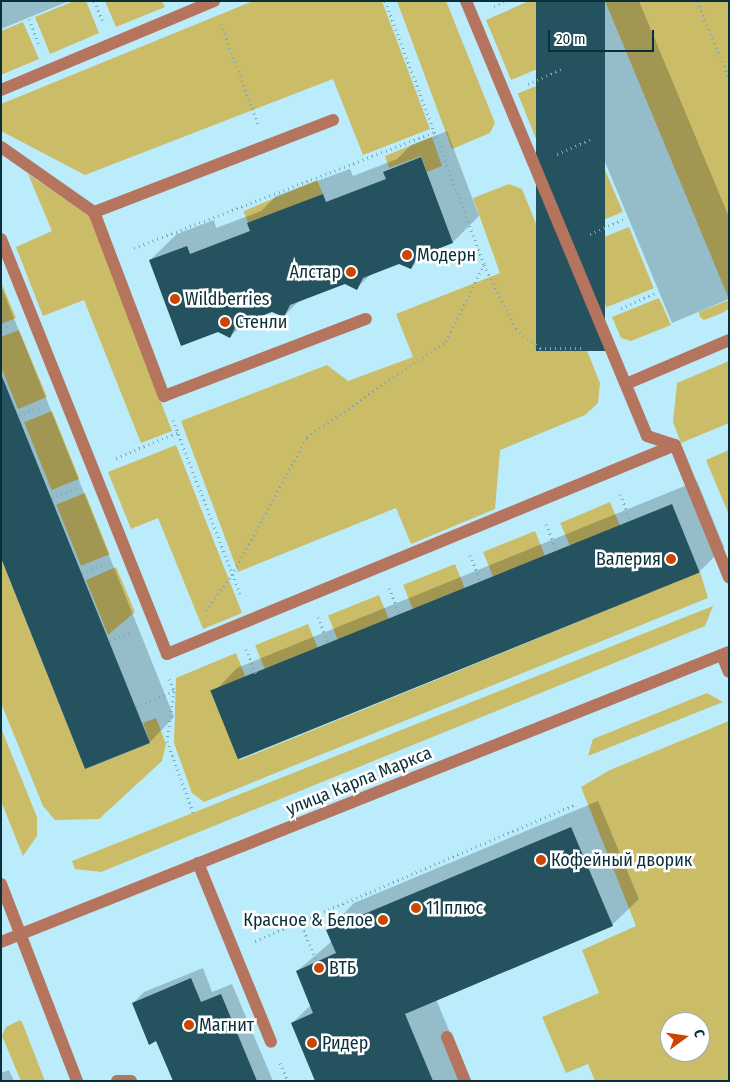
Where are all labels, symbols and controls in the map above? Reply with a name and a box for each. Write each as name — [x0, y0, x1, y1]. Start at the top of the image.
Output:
scale bar — [550, 20, 656, 52]
text: 20 m — [556, 30, 586, 48]
place label: Модерн — [417, 244, 476, 266]
marker: Модерн — [401, 249, 413, 261]
place label: Алстар — [290, 261, 341, 283]
marker: Алстар — [345, 266, 357, 278]
place label: Wildberries — [185, 288, 269, 310]
marker: Wildberries — [169, 293, 181, 305]
place label: Стенли — [235, 311, 287, 333]
marker: Стенли — [219, 316, 231, 328]
place label: Валерия — [596, 548, 661, 570]
marker: Валерия — [665, 553, 677, 565]
street label: улица Карла Маркса — [283, 742, 435, 820]
place label: Кофейный дворик — [551, 849, 692, 871]
marker: Кофейный дворик — [535, 854, 547, 866]
place label: 11 плюс — [426, 897, 483, 919]
marker: 11 плюс — [410, 902, 422, 914]
place label: Красное & Белое — [243, 909, 373, 931]
marker: Красное & Белое — [377, 914, 389, 926]
place label: ВТБ — [329, 957, 356, 979]
marker: ВТБ — [313, 962, 325, 974]
north arrow — [660, 1012, 710, 1062]
place label: Магнит — [199, 1014, 254, 1036]
marker: Магнит — [183, 1019, 195, 1031]
text: С — [690, 1028, 708, 1039]
place label: Ридер — [322, 1032, 368, 1054]
marker: Ридер — [306, 1037, 318, 1049]

